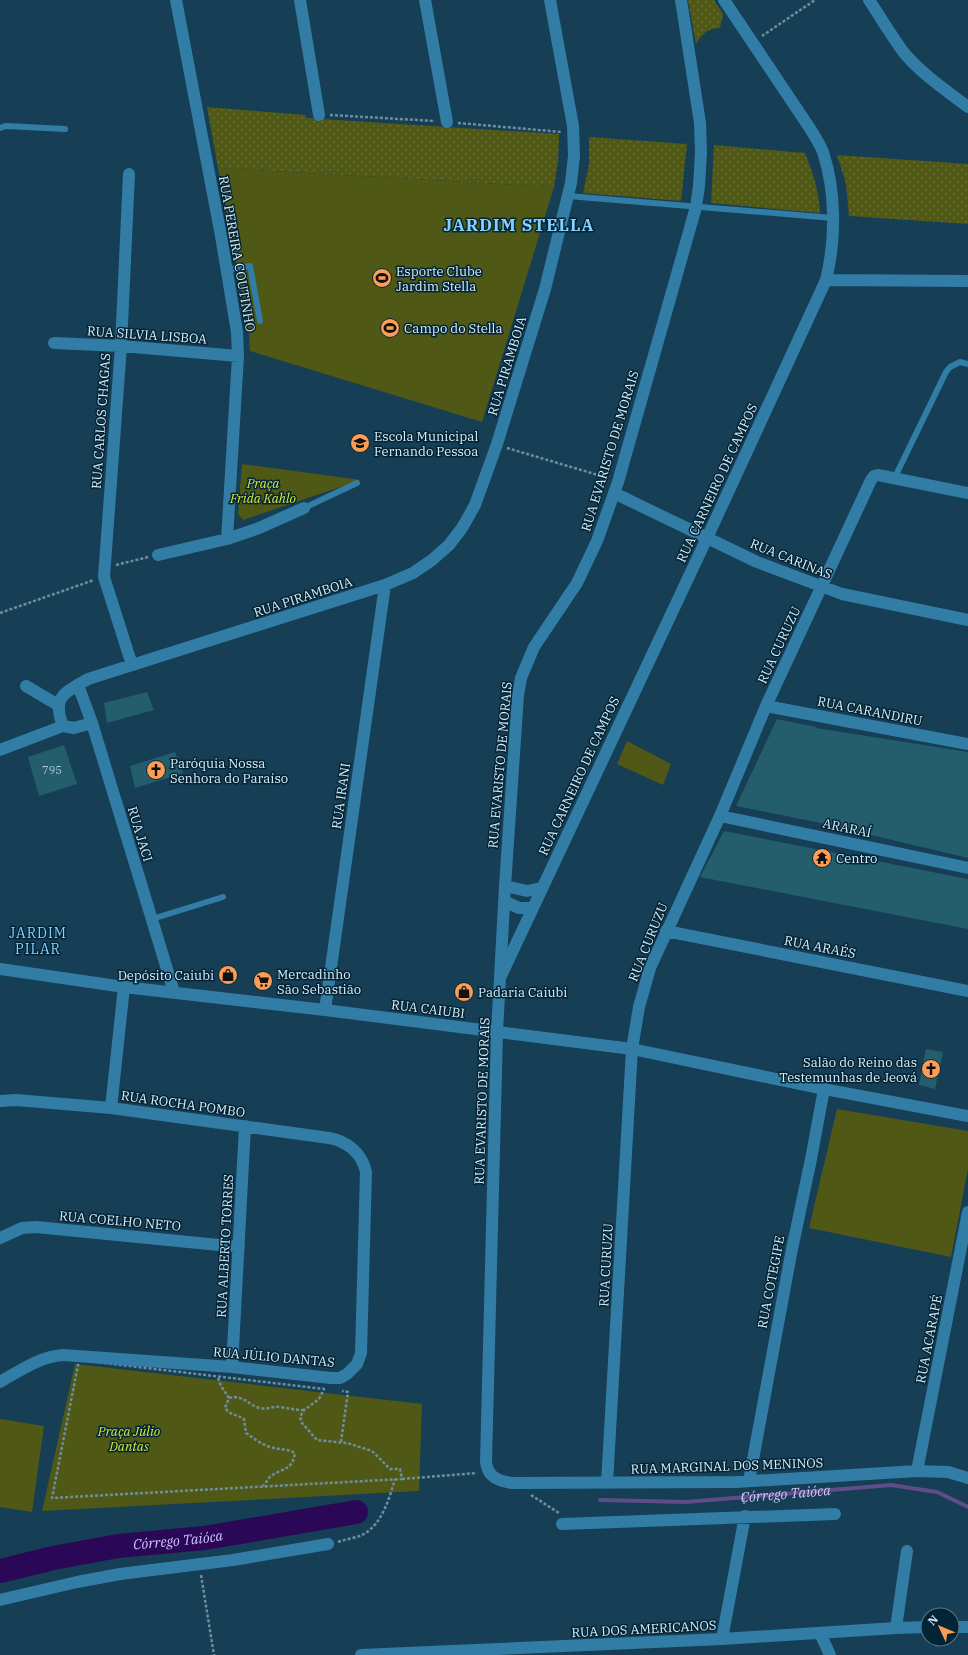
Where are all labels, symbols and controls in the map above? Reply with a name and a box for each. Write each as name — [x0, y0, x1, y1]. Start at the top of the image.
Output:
street label: RUA PEREIRA COUTINHO — [215, 175, 259, 333]
district label: JARDIM STELLA — [444, 214, 594, 236]
place label: Esporte Clube Jardim Stella — [396, 263, 482, 295]
sports icon: Esporte Clube Jardim Stella — [371, 267, 393, 289]
street label: RUA PIRAMBOIA — [484, 314, 530, 418]
sports icon: Campo do Stella — [379, 317, 401, 339]
place label: Campo do Stella — [404, 320, 503, 337]
street label: RUA SILVIA LISBOA — [86, 322, 208, 348]
street label: RUA CARLOS CHAGAS — [88, 352, 114, 490]
street label: RUA EVARISTO DE MORAIS — [577, 368, 643, 534]
street label: RUA CARNEIRO DE CAMPOS — [673, 401, 761, 565]
place label: Escola Municipal Fernando Pessoa — [374, 428, 478, 460]
school or university icon: Escola Municipal Fernando Pessoa — [349, 432, 371, 454]
park label: Praça Frida Kahlo — [229, 475, 296, 507]
street label: RUA CARINAS — [748, 535, 834, 583]
street label: RUA PIRAMBOIA — [251, 573, 355, 621]
street label: RUA CURUZU — [754, 603, 804, 687]
street label: RUA EVARISTO DE MORAIS — [484, 681, 516, 849]
street label: RUA CARANDIRU — [816, 692, 924, 730]
street label: RUA CARNEIRO DE CAMPOS — [535, 694, 623, 858]
place label: Paróquia Nossa Senhora do Paraíso — [170, 755, 288, 787]
church icon: Paróquia Nossa Senhora do Paraíso — [145, 759, 167, 781]
street label: RUA IRANI — [328, 762, 354, 830]
house number: 795 — [42, 763, 62, 777]
street label: RUA JACI — [124, 804, 156, 864]
street label: ARARAÍ — [821, 815, 873, 841]
temple icon: Centro — [811, 847, 833, 869]
place label: Centro — [836, 850, 877, 867]
street label: RUA CURUZU — [624, 900, 672, 984]
district label: JARDIM PILAR — [9, 924, 67, 958]
street label: RUA ARAÉS — [783, 932, 857, 962]
shop icon: Depósito Caiubi — [217, 964, 239, 986]
place label: Mercadinho São Sebastião — [277, 966, 361, 998]
place label: Depósito Caiubi — [118, 967, 214, 984]
supermarket icon: Mercadinho São Sebastião — [252, 970, 274, 992]
shop icon: Padaria Caiubi — [453, 981, 475, 1003]
place label: Padaria Caiubi — [478, 984, 567, 1001]
street label: RUA CAIUBI — [390, 996, 466, 1022]
street label: RUA EVARISTO DE MORAIS — [471, 1017, 493, 1185]
place label: Salão do Reino das Testemunhas de Jeová — [779, 1054, 917, 1086]
church icon: Salão do Reino das Testemunhas de Jeová — [920, 1058, 942, 1080]
street label: RUA ROCHA POMBO — [120, 1087, 246, 1121]
street label: RUA ALBERTO TORRES — [213, 1174, 237, 1318]
street label: RUA COELHO NETO — [58, 1207, 182, 1235]
street label: RUA CURUZU — [595, 1223, 617, 1307]
street label: RUA COTEGIPE — [754, 1234, 788, 1330]
street label: RUA ACARAPÉ — [912, 1293, 946, 1385]
street label: RUA JÚLIO DANTAS — [212, 1343, 336, 1371]
park label: Praça Júlio Dantas — [97, 1423, 160, 1455]
street label: RUA MARGINAL DOS MENINOS — [630, 1454, 824, 1478]
water label: Córrego Taióca — [740, 1481, 832, 1506]
water label: Córrego Taióca — [132, 1526, 225, 1554]
north arrow — [920, 1607, 960, 1647]
text: N — [925, 1612, 941, 1628]
street label: RUA DOS AMERICANOS — [571, 1617, 717, 1641]

